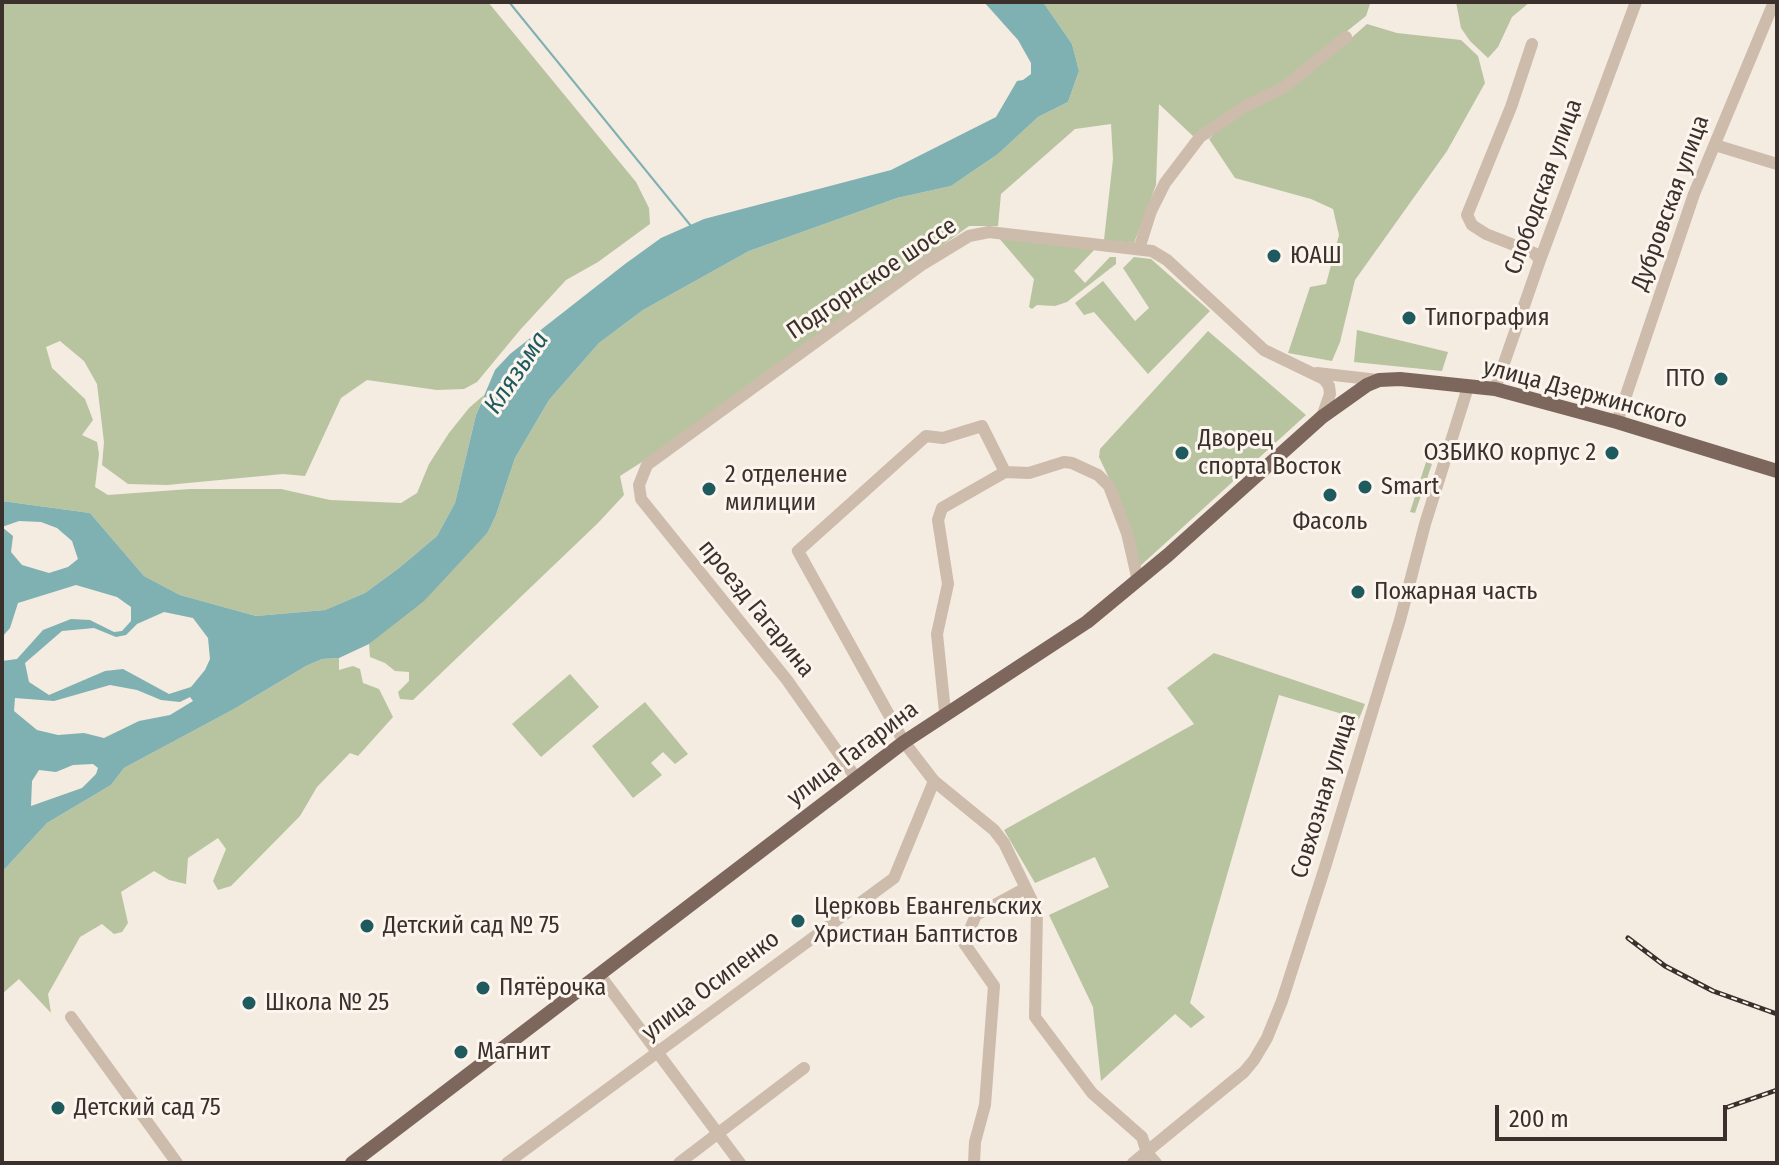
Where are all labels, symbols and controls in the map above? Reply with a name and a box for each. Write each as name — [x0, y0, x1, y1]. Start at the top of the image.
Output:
street label: Слободская улица — [1499, 95, 1589, 279]
street label: Дубровская улица — [1626, 111, 1716, 295]
street label: Подгорнское шоссе — [782, 212, 962, 346]
place label: ЮАШ — [1290, 242, 1342, 270]
marker: ЮАШ — [1265, 247, 1283, 265]
place label: Типография — [1425, 304, 1550, 332]
marker: Типография — [1400, 309, 1418, 327]
water label: Клязьма — [478, 326, 556, 420]
street label: улица Дзержинского — [1480, 353, 1690, 435]
place label: ПТО — [1665, 365, 1705, 393]
marker: ПТО — [1712, 370, 1730, 388]
place label: Дворец спорта Восток — [1198, 425, 1341, 481]
place label: ОЗБИКО корпус 2 — [1423, 439, 1596, 467]
marker: Дворец спорта Восток — [1173, 444, 1191, 462]
marker: ОЗБИКО корпус 2 — [1603, 444, 1621, 462]
place label: 2 отделение милиции — [725, 461, 847, 517]
place label: Smart — [1381, 473, 1439, 501]
marker: Smart — [1356, 478, 1374, 496]
marker: 2 отделение милиции — [700, 480, 718, 498]
marker: Фасоль — [1321, 486, 1339, 504]
place label: Фасоль — [1293, 508, 1367, 536]
street label: проезд Гагарина — [692, 535, 820, 683]
place label: Пожарная часть — [1374, 578, 1537, 606]
marker: Пожарная часть — [1349, 583, 1367, 601]
street label: улица Гагарина — [782, 695, 924, 813]
street label: Совхозная улица — [1285, 710, 1363, 882]
place label: Церковь Евангельских Христиан Баптистов — [814, 893, 1042, 949]
place label: Детский сад № 75 — [383, 912, 559, 940]
marker: Церковь Евангельских Христиан Баптистов — [789, 912, 807, 930]
marker: Детский сад № 75 — [358, 917, 376, 935]
street label: улица Осипенко — [636, 925, 786, 1047]
place label: Пятёрочка — [499, 974, 606, 1002]
marker: Пятёрочка — [474, 979, 492, 997]
place label: Школа № 25 — [265, 989, 389, 1017]
marker: Школа № 25 — [240, 994, 258, 1012]
place label: Магнит — [477, 1038, 551, 1066]
marker: Магнит — [452, 1043, 470, 1061]
scale bar — [1499, 1089, 1731, 1139]
place label: Детский сад 75 — [74, 1094, 221, 1122]
marker: Детский сад 75 — [49, 1099, 67, 1117]
text: 200 m — [1509, 1105, 1569, 1133]

